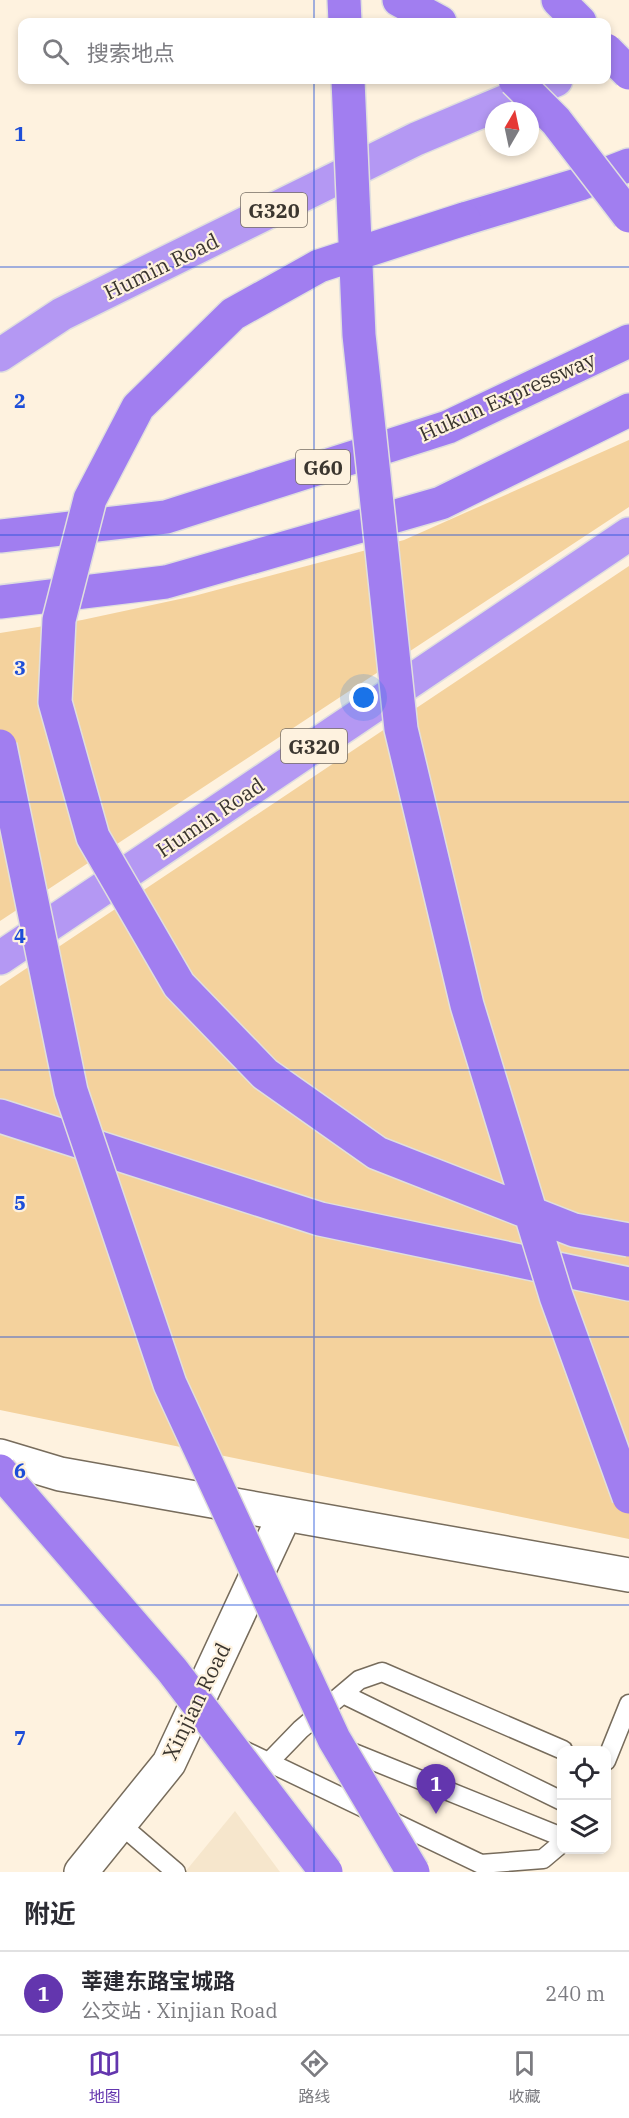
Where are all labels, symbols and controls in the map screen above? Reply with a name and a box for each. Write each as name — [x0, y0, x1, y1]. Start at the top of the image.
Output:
search box — [18, 18, 611, 84]
icon: search — [39, 35, 72, 68]
text: 搜索地点 — [87, 38, 175, 67]
north arrow — [485, 102, 539, 156]
text: 1 — [14, 120, 26, 147]
road number: G320 — [241, 193, 307, 227]
street label: Humin Road — [99, 226, 223, 306]
street label: Hukun Expressway — [414, 344, 600, 448]
text: 2 — [14, 387, 26, 414]
road number: G60 — [296, 450, 350, 484]
text: 3 — [14, 654, 26, 681]
your location — [349, 683, 378, 712]
road number: G320 — [281, 729, 347, 763]
street label: Humin Road — [151, 770, 270, 863]
text: 4 — [14, 922, 26, 949]
text: 5 — [14, 1189, 26, 1216]
text: 6 — [14, 1457, 26, 1484]
street label: Xinjian Road — [156, 1638, 236, 1764]
text: 7 — [14, 1724, 26, 1751]
map controls — [557, 1746, 611, 1854]
button: locate — [557, 1746, 611, 1800]
pin: 1 — [416, 1764, 456, 1814]
button: layers — [557, 1800, 611, 1854]
text: 附近 — [24, 1896, 76, 1930]
text: 莘建东路宝城路 — [81, 1966, 235, 1995]
text: 1 — [38, 1980, 50, 2007]
text: 240 m — [545, 1980, 605, 2007]
text: 公交站 · Xinjian Road — [81, 1997, 278, 2024]
tab: 地图 — [88, 2047, 121, 2107]
tab: 路线 — [298, 2047, 331, 2107]
tab: 收藏 — [508, 2047, 541, 2107]

